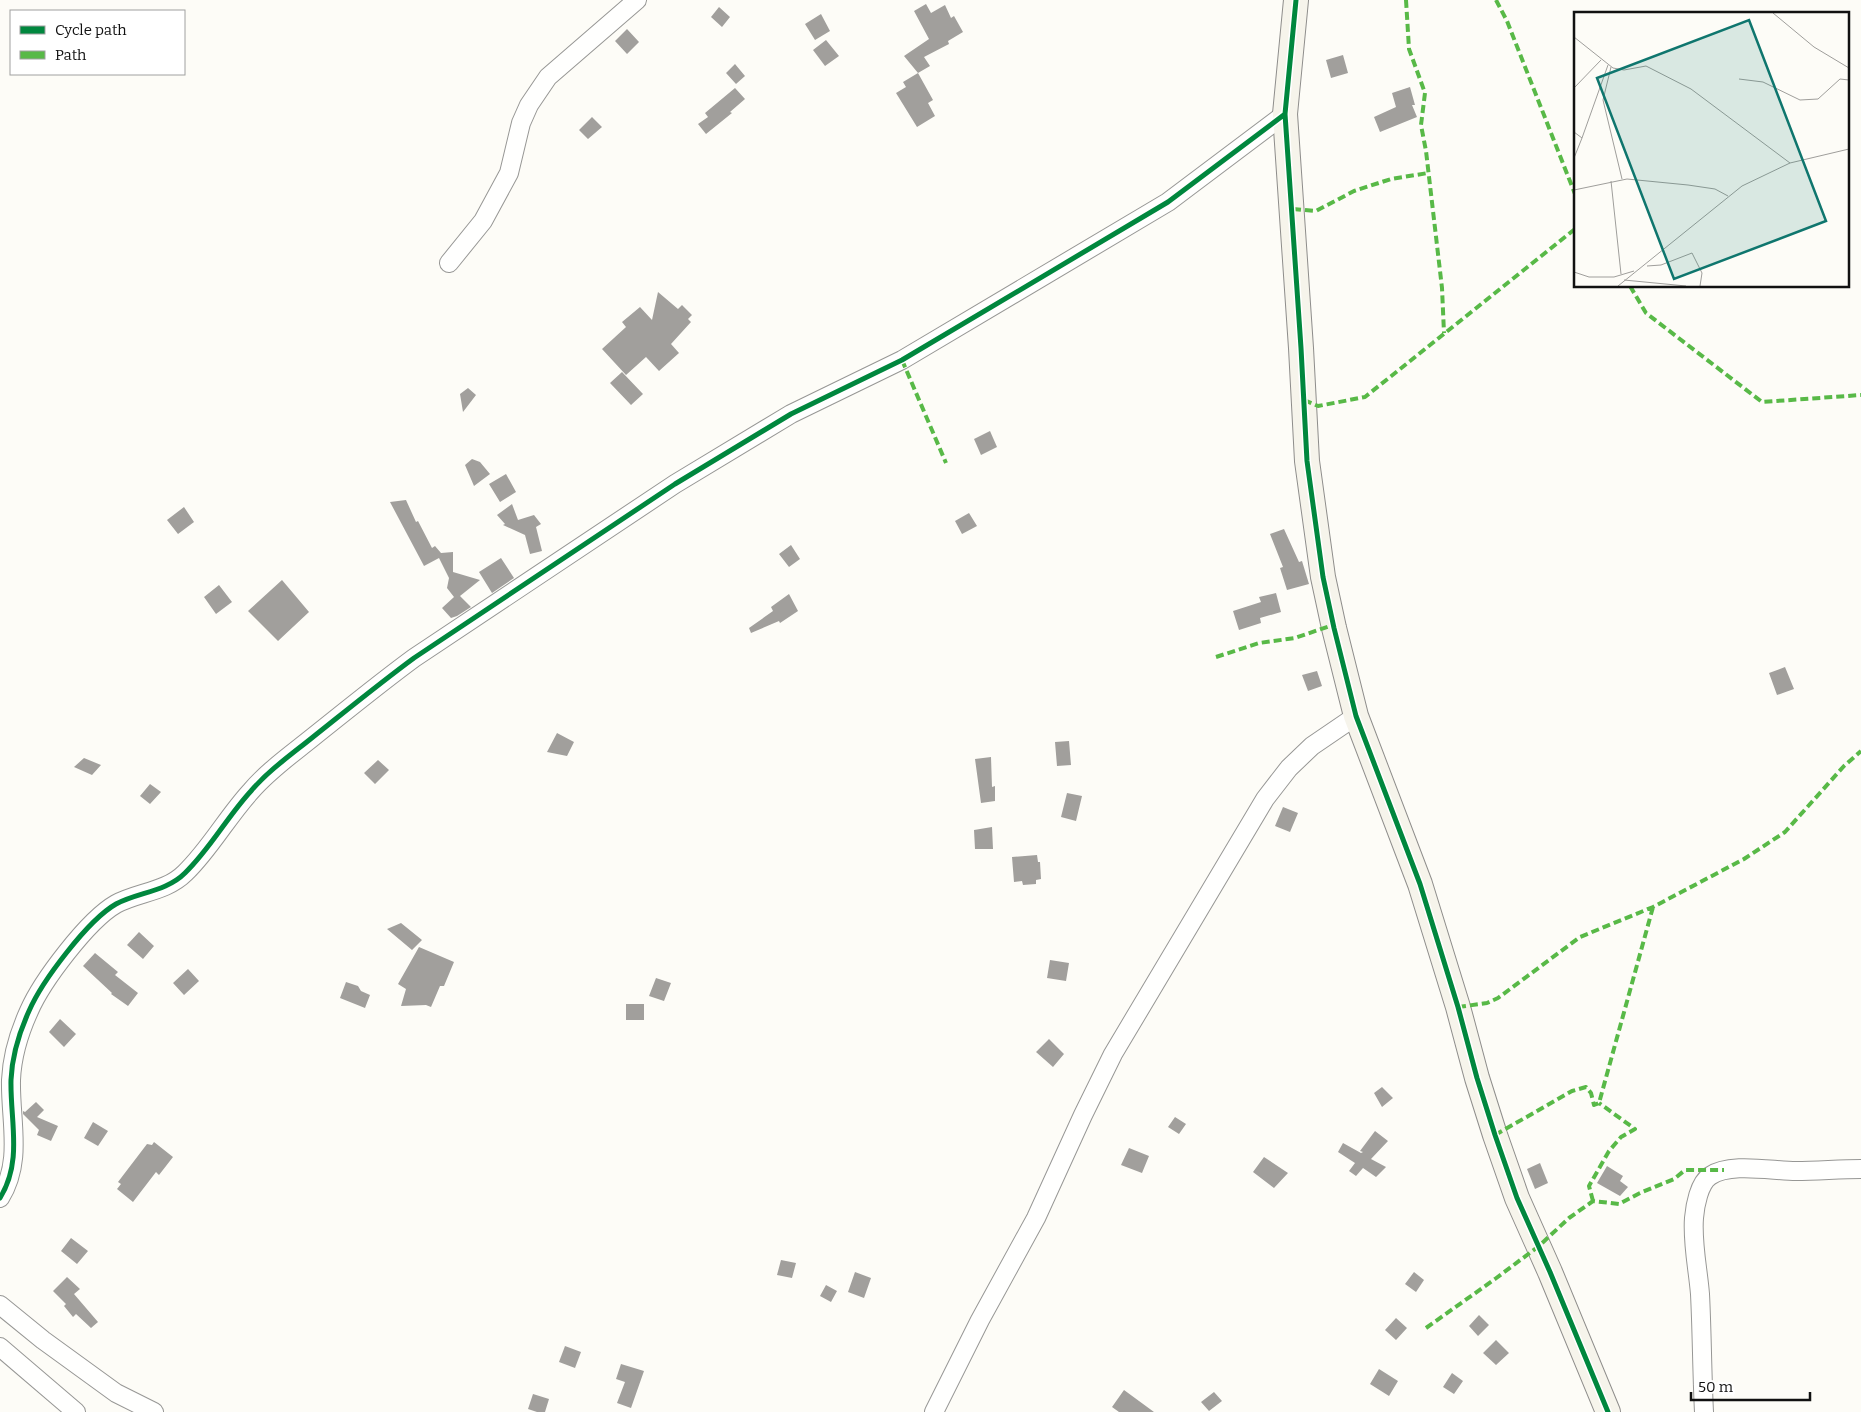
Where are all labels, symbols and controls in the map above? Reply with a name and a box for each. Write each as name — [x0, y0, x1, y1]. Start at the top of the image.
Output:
legend — [10, 10, 185, 75]
inset map — [1574, 12, 1848, 288]
text: Cycle path — [55, 21, 127, 39]
text: Path — [55, 46, 87, 64]
scale bar — [1691, 1370, 1810, 1402]
text: 50 m — [1698, 1378, 1734, 1396]

